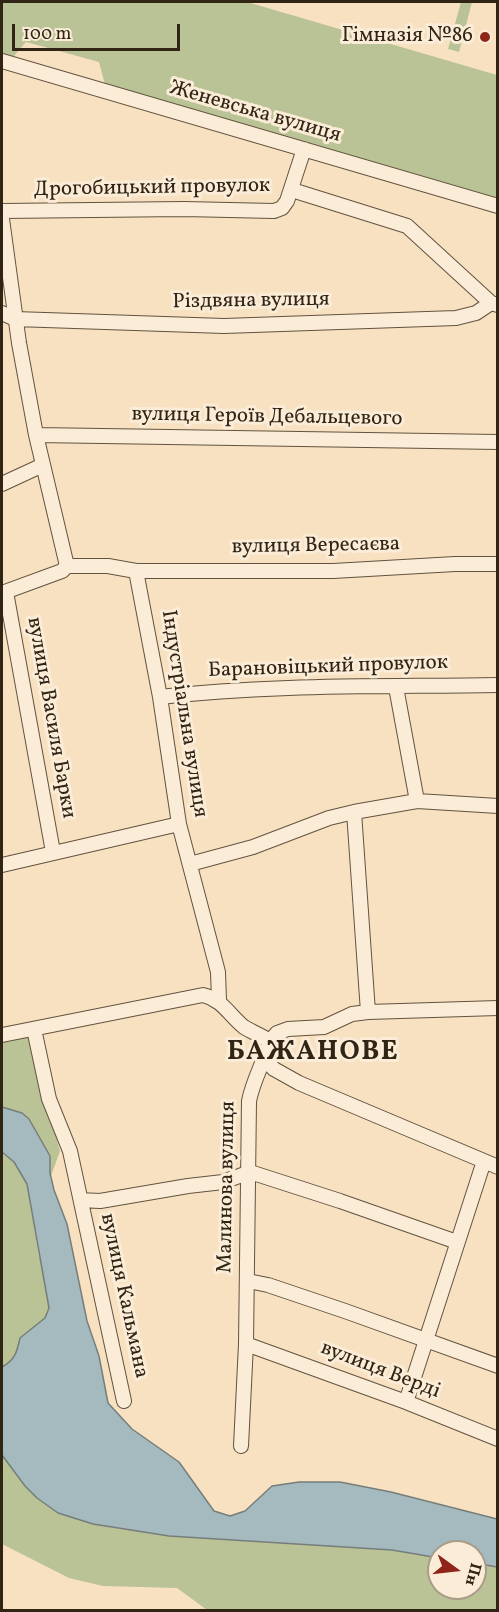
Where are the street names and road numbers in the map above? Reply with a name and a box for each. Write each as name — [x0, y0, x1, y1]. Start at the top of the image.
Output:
street label: Женевська вулиця — [166, 76, 344, 150]
street label: Дрогобицький провулок — [34, 174, 270, 204]
street label: Різдвяна вулиця — [172, 288, 330, 316]
street label: вулиця Героїв Дебальцевого — [131, 403, 403, 433]
street label: вулиця Вересаєва — [232, 533, 400, 561]
street label: Індустріальна вулиця — [154, 608, 212, 820]
street label: вулиця Василя Барки — [20, 615, 80, 821]
street label: Барановіцький провулок — [208, 651, 448, 685]
street label: Малинова вулиця — [214, 1101, 242, 1273]
street label: вулиця Кальмана — [93, 1211, 153, 1381]
street label: вулиця Верді — [317, 1337, 443, 1405]

